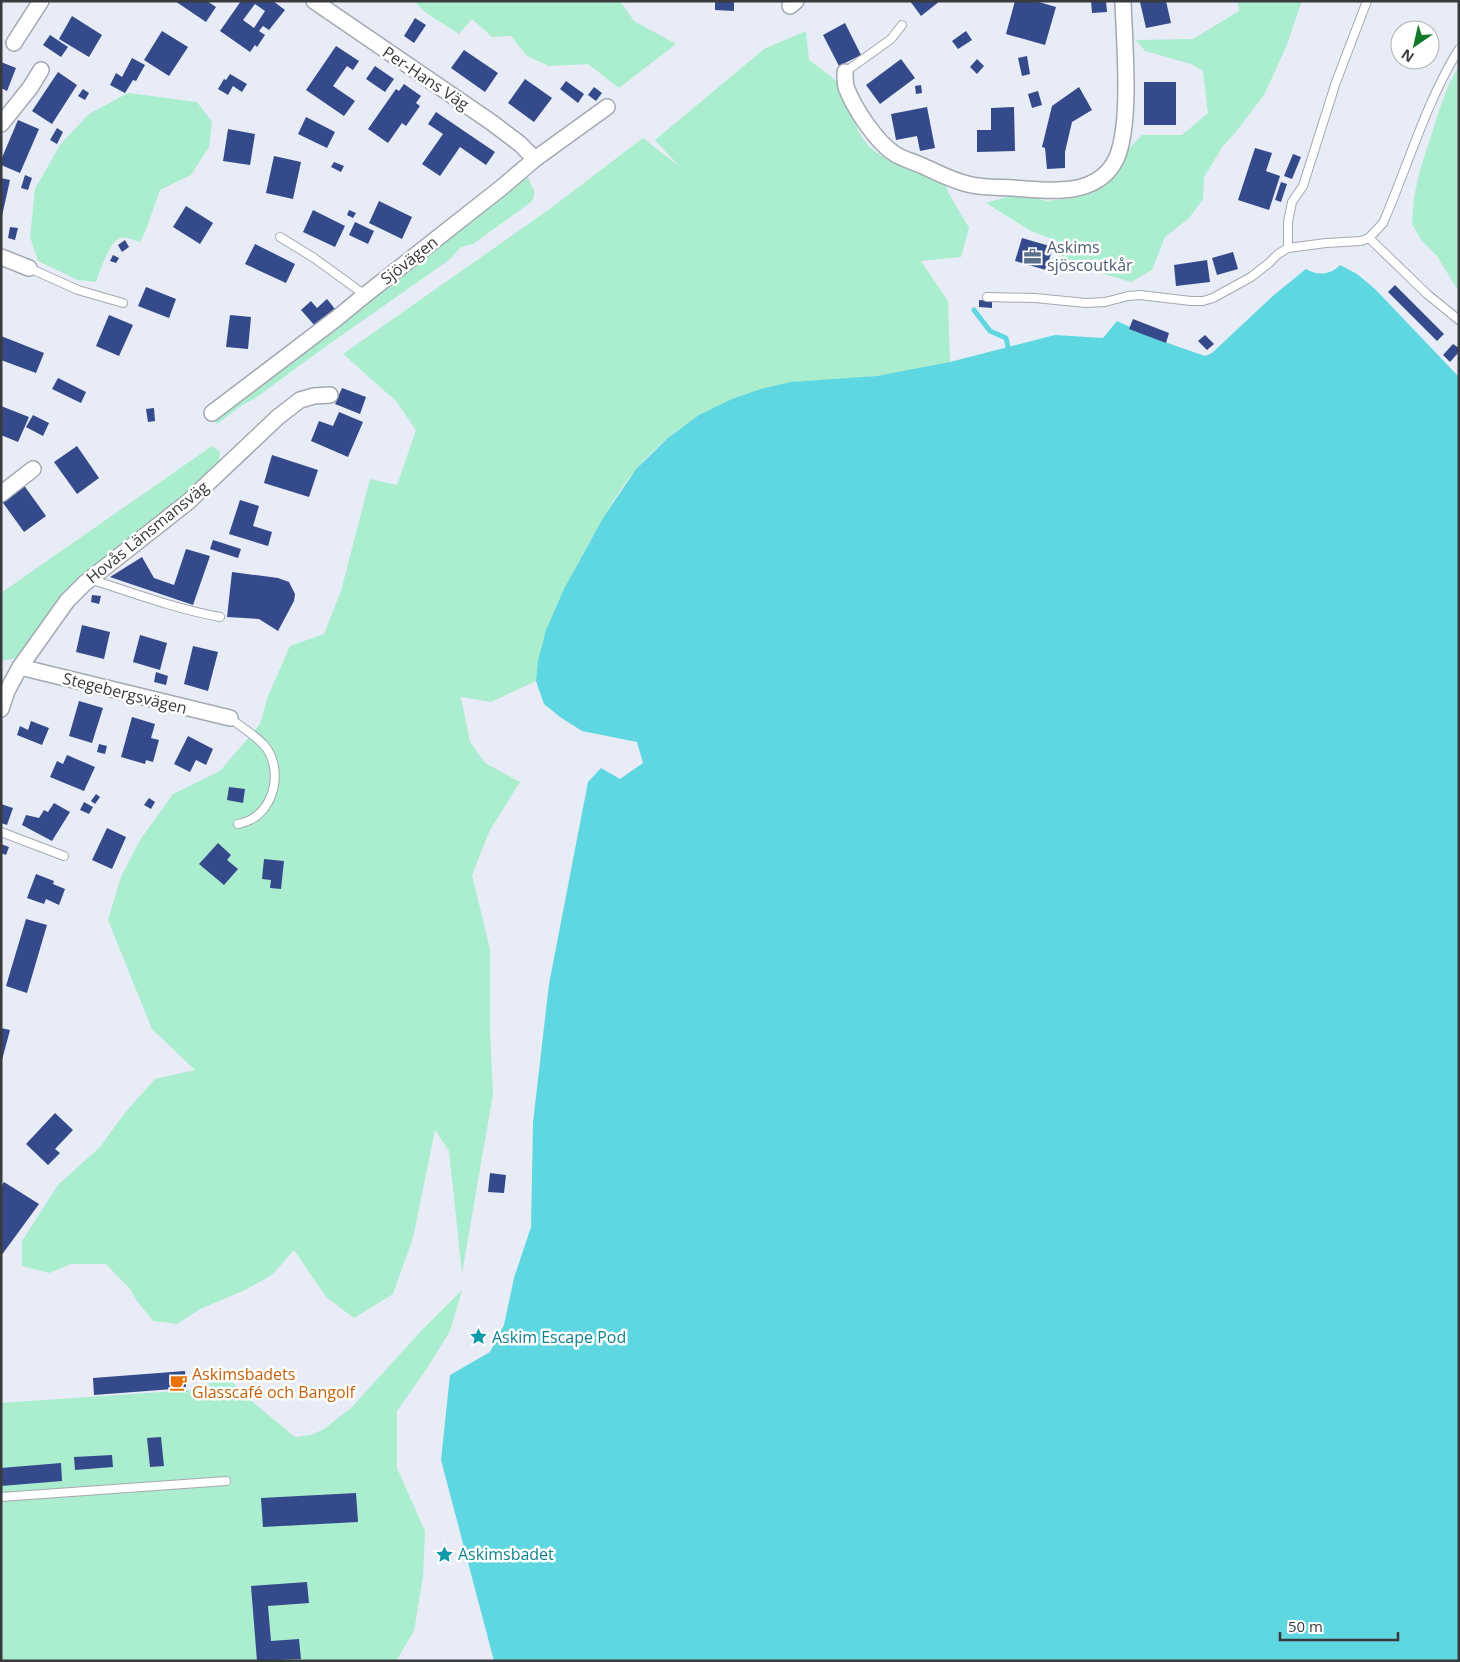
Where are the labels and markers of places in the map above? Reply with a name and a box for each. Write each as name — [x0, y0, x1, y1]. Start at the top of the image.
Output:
place label: Askims sjöscoutkår — [1047, 236, 1133, 276]
office icon: Askims sjöscoutkår — [1023, 246, 1043, 266]
place label: Askim Escape Pod — [492, 1326, 626, 1348]
place icon: Askim Escape Pod — [468, 1327, 488, 1347]
place label: Askimsbadets Glasscafé och Bangolf — [192, 1363, 357, 1403]
cafe icon: Askimsbadets Glasscafé och Bangolf — [168, 1373, 188, 1393]
place label: Askimsbadet — [458, 1543, 554, 1565]
place icon: Askimsbadet — [434, 1544, 454, 1564]

